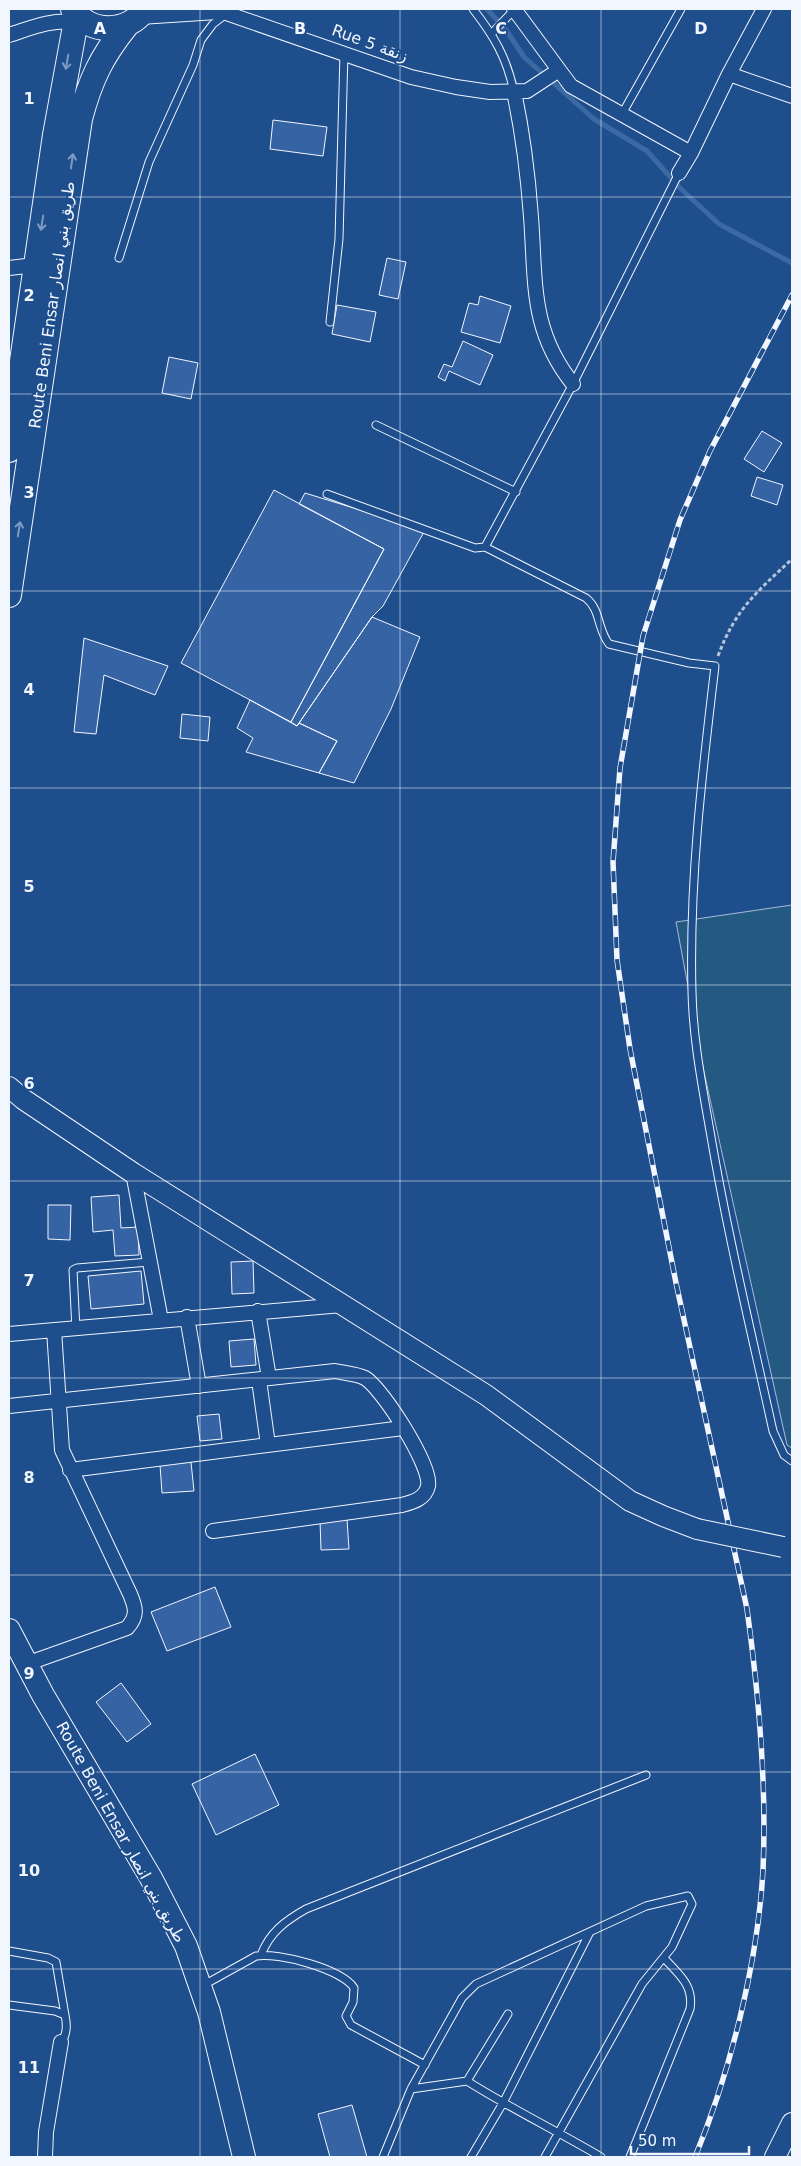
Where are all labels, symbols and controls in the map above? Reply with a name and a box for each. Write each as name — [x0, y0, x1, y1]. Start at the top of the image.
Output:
text: A — [94, 19, 107, 38]
text: B — [294, 19, 306, 38]
text: C — [495, 19, 507, 38]
text: D — [694, 19, 708, 38]
street label: Rue 5 زنقة — [329, 20, 411, 66]
one-way arrow — [62, 54, 72, 70]
text: 1 — [23, 89, 35, 108]
one-way arrow — [68, 153, 78, 169]
street label: Route Beni Ensar طريق بني انصار — [25, 180, 80, 430]
one-way arrow — [36, 214, 46, 230]
text: 2 — [23, 286, 35, 305]
text: 3 — [23, 483, 35, 502]
one-way arrow — [14, 521, 24, 537]
text: 4 — [23, 680, 35, 699]
text: 5 — [23, 877, 35, 896]
text: 6 — [23, 1074, 35, 1093]
text: 7 — [23, 1271, 35, 1290]
text: 8 — [23, 1468, 35, 1487]
text: 9 — [23, 1664, 35, 1683]
street label: Route Beni Ensar طريق بني انصار — [51, 1718, 190, 1946]
text: 10 — [18, 1861, 40, 1880]
text: 11 — [18, 2058, 40, 2077]
scale bar — [631, 2124, 748, 2156]
text: 50 m — [638, 2132, 676, 2150]

